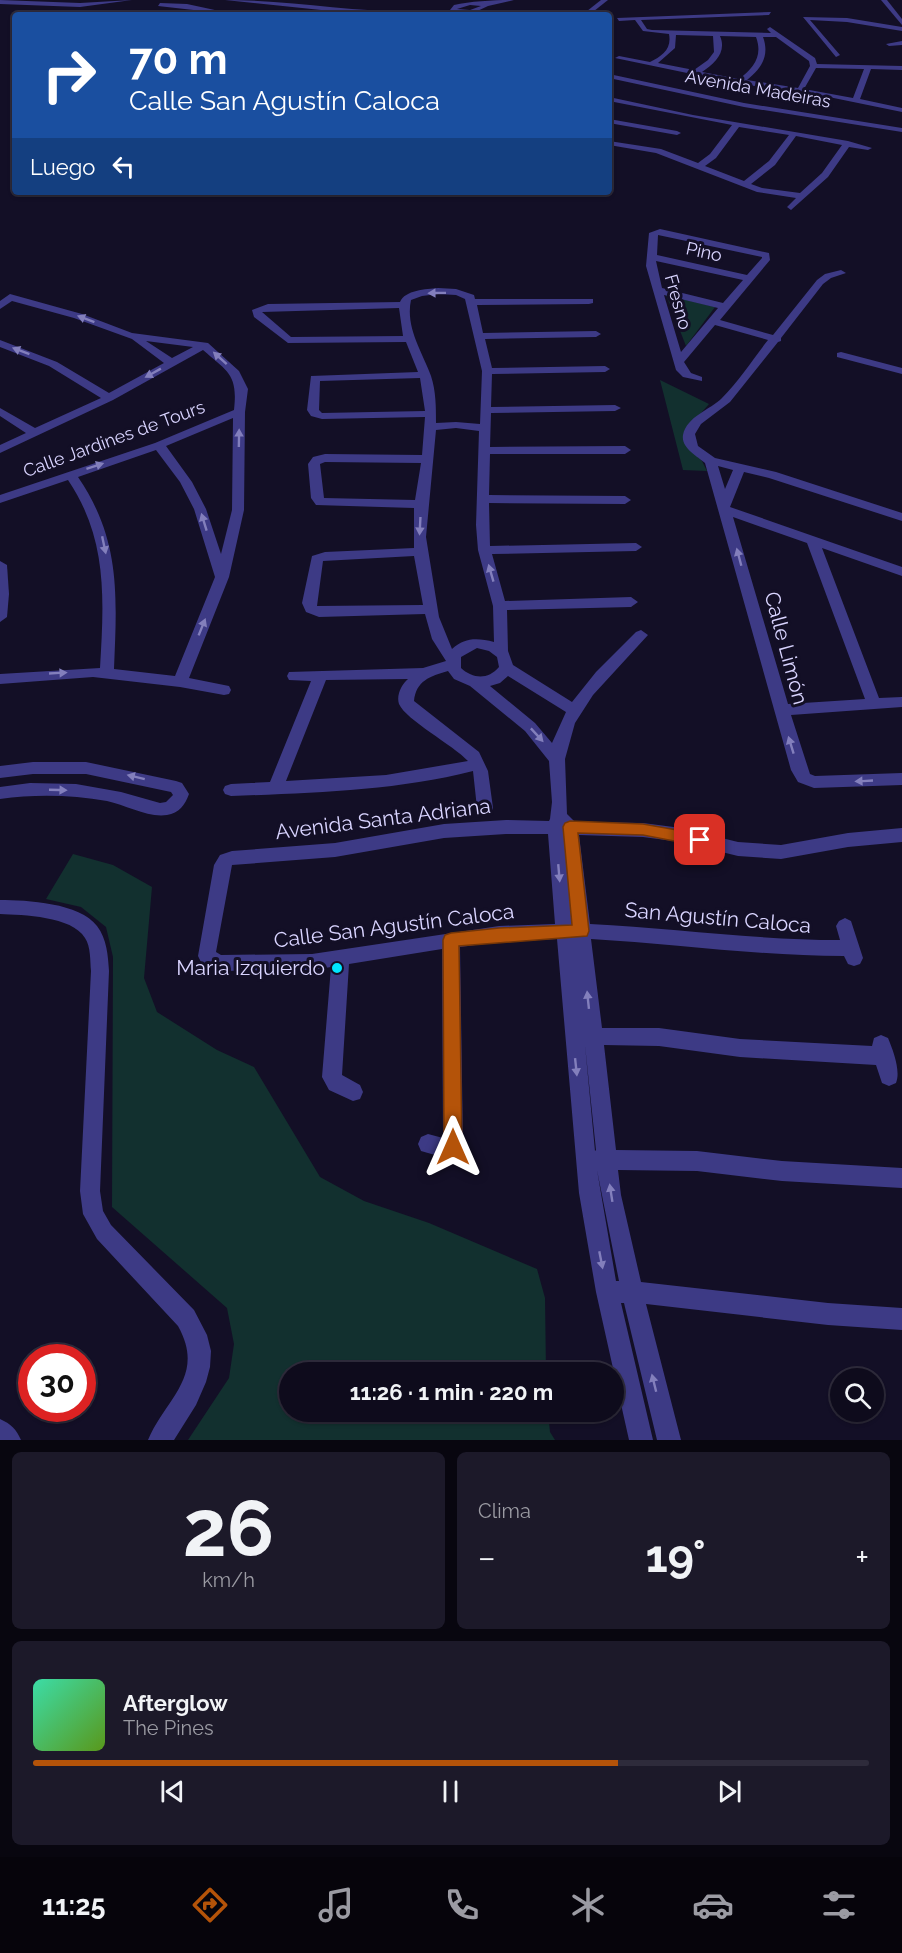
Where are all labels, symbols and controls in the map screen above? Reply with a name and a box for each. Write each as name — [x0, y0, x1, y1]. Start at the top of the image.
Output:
text: 70 m — [129, 35, 228, 84]
icon: right — [30, 36, 108, 114]
street label: Avenida Madeiras — [684, 65, 833, 112]
text: Calle San Agustín Caloca — [129, 85, 440, 116]
icon: left — [107, 150, 140, 183]
text: Luego — [30, 154, 95, 180]
street label: Pino — [684, 237, 724, 266]
street label: Fresno — [661, 272, 696, 332]
one-way arrow — [427, 288, 446, 297]
one-way arrow — [77, 314, 95, 323]
one-way arrow — [11, 346, 29, 356]
one-way arrow — [212, 351, 227, 365]
one-way arrow — [144, 368, 161, 378]
street label: Calle Jardines de Tours — [20, 396, 208, 481]
one-way arrow — [234, 429, 244, 448]
one-way arrow — [86, 461, 104, 470]
one-way arrow — [199, 513, 208, 531]
one-way arrow — [415, 517, 424, 536]
one-way arrow — [100, 536, 109, 555]
one-way arrow — [734, 548, 743, 566]
one-way arrow — [486, 564, 495, 582]
street label: Calle Limón — [759, 589, 814, 707]
one-way arrow — [197, 618, 207, 636]
one-way arrow — [49, 669, 68, 678]
one-way arrow — [530, 727, 543, 742]
one-way arrow — [786, 736, 795, 754]
one-way arrow — [127, 772, 145, 782]
one-way arrow — [854, 777, 873, 786]
one-way arrow — [49, 785, 68, 794]
street label: Avenida Santa Adriana — [274, 793, 492, 844]
pin — [674, 814, 725, 865]
icon: arrive — [683, 823, 716, 856]
one-way arrow — [554, 863, 564, 882]
street label: San Agustín Caloca — [624, 897, 812, 938]
street label: Calle San Agustín Caloca — [272, 898, 515, 953]
place label: Maria Izquierdo — [176, 955, 325, 980]
marker: Maria Izquierdo — [330, 961, 344, 975]
one-way arrow — [583, 990, 593, 1009]
one-way arrow — [571, 1058, 581, 1077]
position arrow — [421, 1115, 485, 1179]
one-way arrow — [606, 1184, 615, 1203]
one-way arrow — [597, 1251, 606, 1270]
speed limit sign: 30 — [18, 1344, 96, 1422]
map controls — [830, 1368, 884, 1422]
button: search — [830, 1368, 884, 1422]
one-way arrow — [649, 1374, 659, 1392]
text: 11:26 · 1 min · 220 m — [350, 1379, 553, 1405]
text: 26 — [183, 1483, 274, 1574]
text: Clima — [478, 1499, 531, 1523]
text: 19° — [645, 1530, 706, 1583]
text: − — [478, 1538, 496, 1577]
text: + — [855, 1538, 869, 1577]
text: km/h — [202, 1568, 255, 1592]
text: Afterglow — [123, 1690, 228, 1716]
text: The Pines — [123, 1716, 214, 1740]
icon: previous — [156, 1775, 189, 1808]
icon: pause — [434, 1775, 467, 1808]
icon: next — [713, 1775, 746, 1808]
icon: directions — [189, 1884, 231, 1926]
icon: music — [315, 1884, 357, 1926]
icon: phone — [441, 1884, 483, 1926]
icon: climate — [567, 1884, 609, 1926]
icon: car — [692, 1884, 734, 1926]
icon: filters — [818, 1884, 860, 1926]
text: 11:25 — [42, 1890, 105, 1921]

